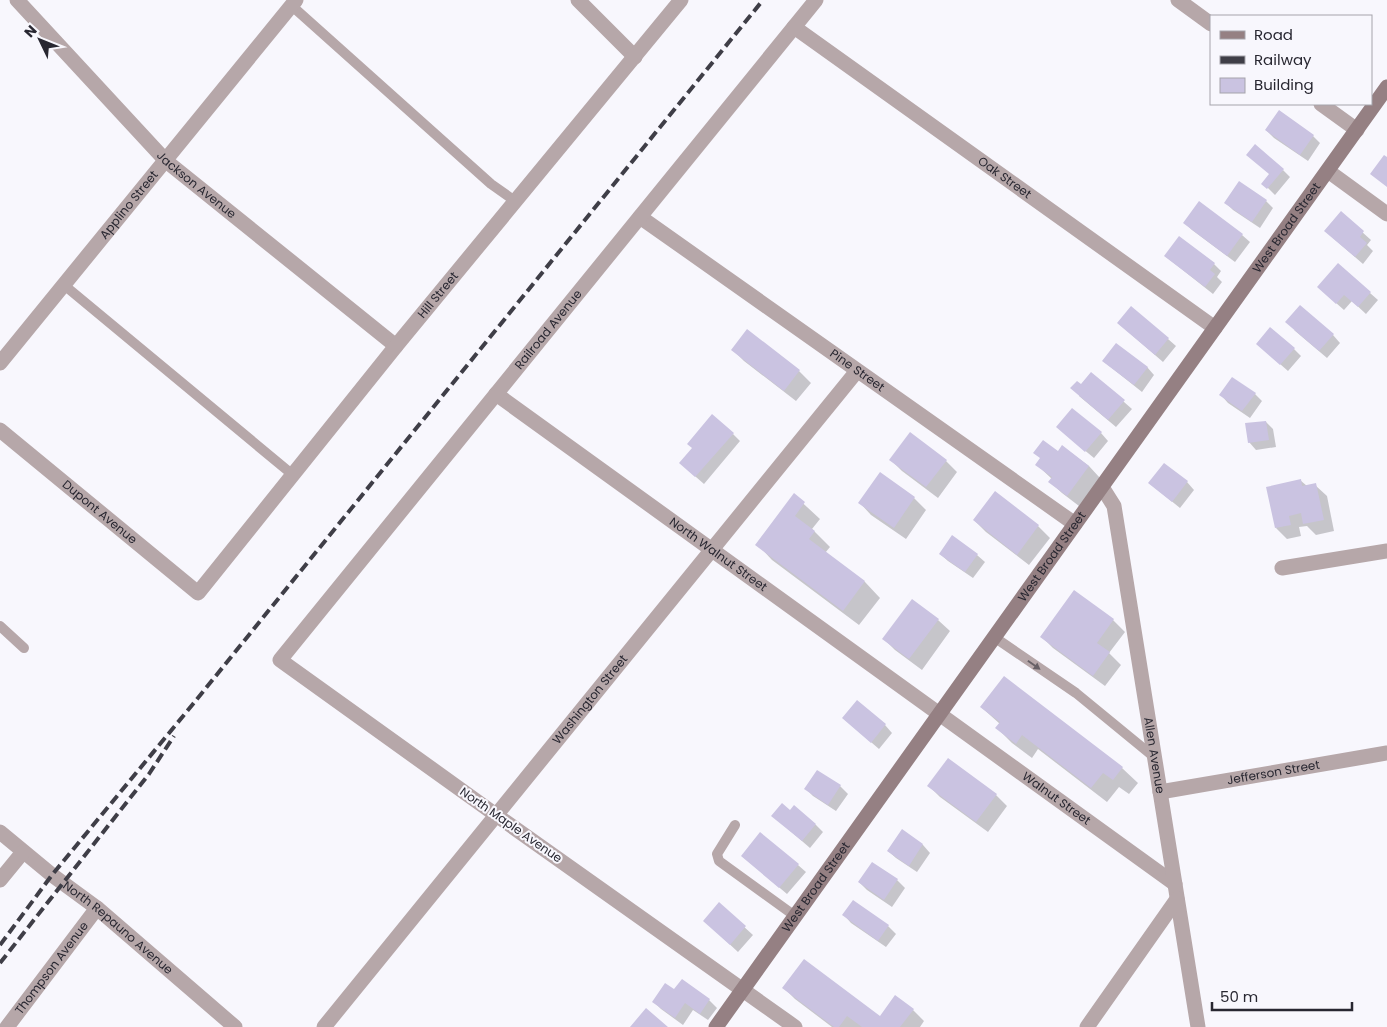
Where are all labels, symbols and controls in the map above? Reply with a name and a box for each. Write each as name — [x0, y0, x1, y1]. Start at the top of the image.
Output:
north arrow — [15, 15, 65, 65]
legend — [1210, 15, 1372, 105]
text: N — [20, 20, 41, 42]
text: Road — [1254, 24, 1293, 45]
text: Railway — [1254, 49, 1312, 70]
text: Building — [1254, 74, 1314, 95]
street label: Jackson Avenue — [153, 147, 240, 222]
street label: Oak Street — [975, 152, 1035, 202]
street label: Applino Street — [95, 167, 162, 243]
street label: West Broad Street — [1248, 179, 1324, 276]
street label: Hill Street — [413, 268, 462, 322]
street label: Railroad Avenue — [510, 286, 585, 373]
street label: Pine Street — [827, 345, 888, 395]
street label: Dupont Avenue — [59, 476, 141, 548]
street label: West Broad Street — [1013, 508, 1089, 605]
street label: North Walnut Street — [666, 513, 771, 595]
street label: Washington Street — [548, 651, 631, 747]
one-way arrow — [1027, 660, 1041, 670]
street label: Allen Avenue — [1140, 716, 1169, 795]
street label: Jefferson Street — [1226, 756, 1321, 788]
street label: Walnut Street — [1019, 767, 1094, 829]
street label: North Maple Avenue — [457, 783, 566, 866]
street label: West Broad Street — [777, 838, 854, 935]
street label: North Repauno Avenue — [60, 877, 177, 978]
street label: Thompson Avenue — [11, 918, 92, 1018]
scale bar — [1212, 980, 1352, 1012]
text: 50 m — [1220, 986, 1258, 1007]

